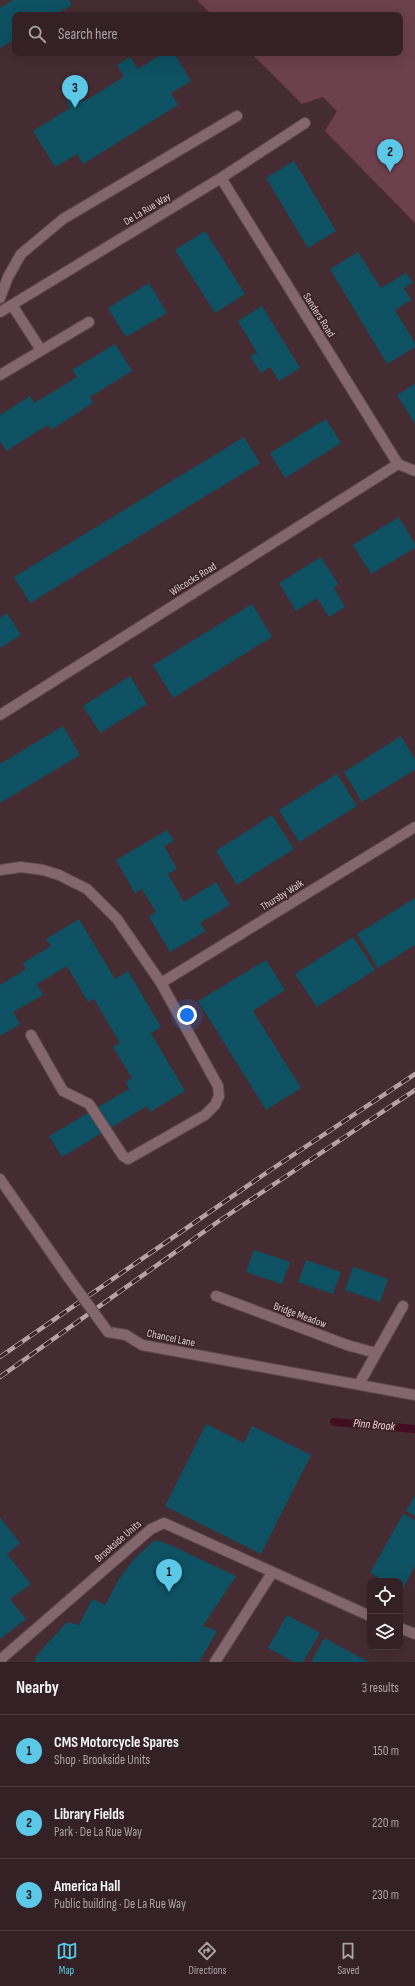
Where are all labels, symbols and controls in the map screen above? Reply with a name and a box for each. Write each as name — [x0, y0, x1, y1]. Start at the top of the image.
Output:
search box — [12, 12, 403, 56]
icon: search — [26, 23, 48, 45]
text: Search here — [58, 25, 118, 44]
pin: 3 — [62, 75, 88, 108]
pin: 2 — [377, 139, 403, 172]
street label: De La Rue Way — [121, 189, 174, 228]
street label: Sanders Road — [300, 290, 338, 340]
street label: Wilcocks Road — [167, 559, 219, 598]
street label: Thursby Walk — [258, 876, 307, 913]
your location — [177, 1005, 197, 1025]
street label: Bridge Meadow — [272, 1299, 328, 1331]
street label: Chancel Lane — [146, 1327, 196, 1349]
water label: Pinn Brook — [353, 1416, 396, 1434]
street label: Brookside Units — [92, 1517, 144, 1565]
pin: 1 — [156, 1559, 182, 1592]
map controls — [367, 1578, 403, 1650]
button: locate — [367, 1578, 403, 1614]
button: layers — [367, 1614, 403, 1650]
text: Nearby — [16, 1678, 59, 1698]
text: 3 results — [362, 1680, 399, 1696]
text: CMS Motorcycle Spares — [54, 1733, 179, 1752]
text: 1 — [26, 1743, 32, 1759]
text: 150 m — [373, 1743, 399, 1759]
text: Shop · Brookside Units — [54, 1752, 150, 1768]
text: Library Fields — [54, 1805, 124, 1824]
text: 2 — [26, 1815, 32, 1831]
text: 220 m — [372, 1815, 399, 1831]
text: Park · De La Rue Way — [54, 1824, 142, 1840]
text: America Hall — [54, 1877, 120, 1896]
text: 3 — [26, 1887, 32, 1903]
text: 230 m — [372, 1887, 399, 1903]
text: Public building · De La Rue Way — [54, 1896, 186, 1912]
tab: Map — [56, 1940, 78, 1977]
tab: Directions — [189, 1940, 226, 1977]
tab: Saved — [337, 1940, 359, 1977]

